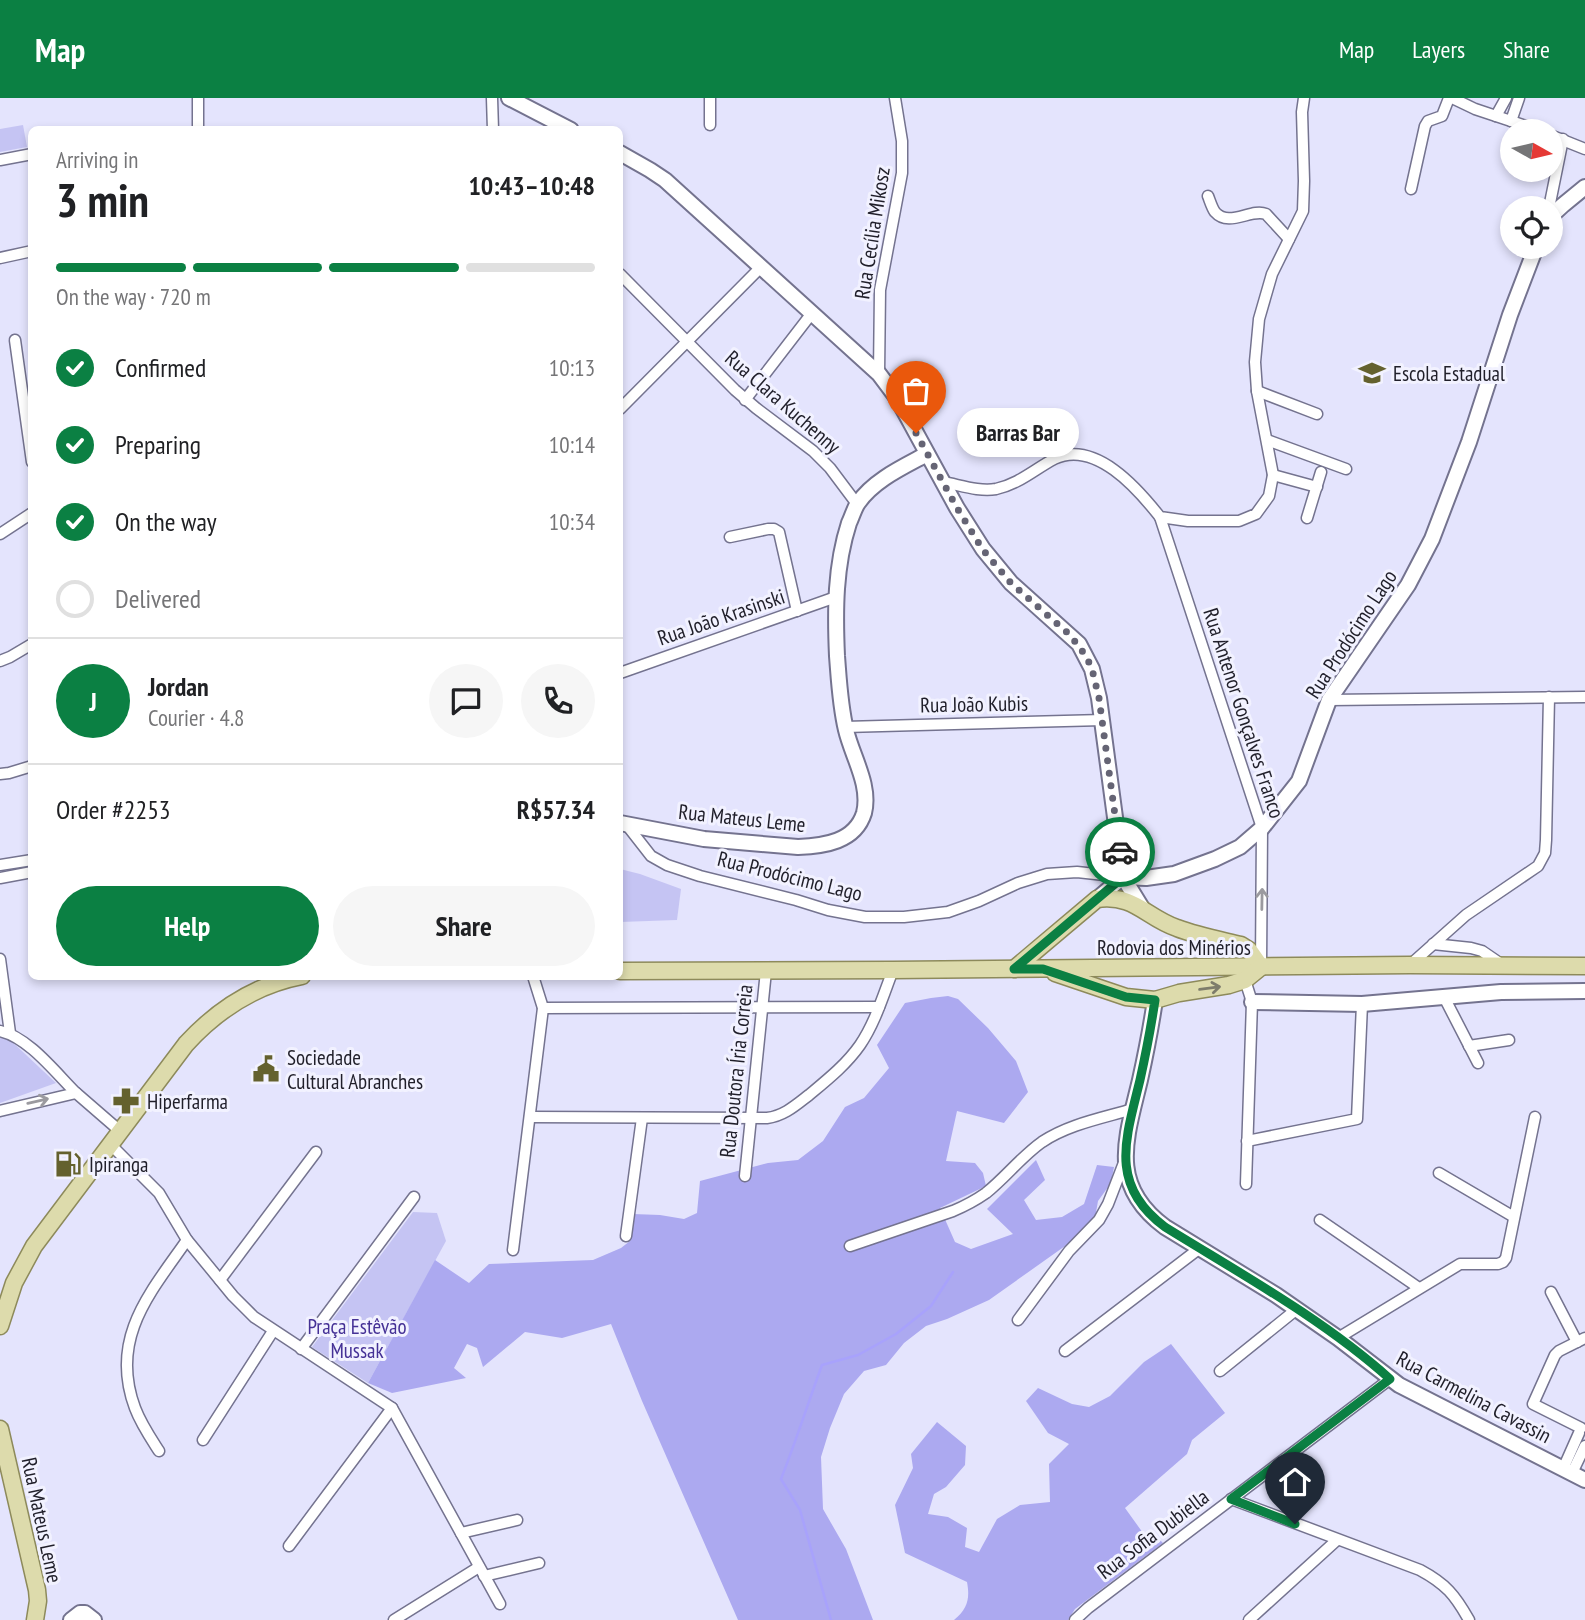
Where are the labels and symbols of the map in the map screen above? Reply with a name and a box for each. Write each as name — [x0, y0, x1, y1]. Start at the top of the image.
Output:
north arrow — [1500, 119, 1563, 182]
street label: Rua Cecília Mikosz — [848, 165, 896, 301]
street label: Rua Clara Kuchenny — [720, 344, 846, 460]
school or university icon: Escola Estadual — [1357, 358, 1387, 388]
place label: Escola Estadual — [1393, 360, 1505, 387]
pin — [886, 361, 946, 433]
callout: Barras Bar — [958, 408, 1080, 458]
street label: Rua Prodócimo Lago — [1299, 565, 1403, 703]
street label: Rua João Krasinski — [654, 583, 788, 651]
street label: Rua Antenor Gonçalves Franco — [1197, 604, 1291, 822]
street label: Rua João Kubis — [920, 690, 1028, 718]
street label: Rua Mateus Leme — [677, 798, 807, 838]
courier — [1085, 817, 1155, 887]
street label: Rua Prodócimo Lago — [715, 845, 865, 907]
one-way arrow — [1255, 888, 1269, 911]
street label: Rodovia dos Minérios — [1097, 934, 1251, 961]
one-way arrow — [1198, 981, 1221, 994]
street label: Rua Doutora Íria Correia — [713, 983, 759, 1159]
place label: Sociedade Cultural Abranches — [287, 1044, 423, 1095]
public building icon: Sociedade Cultural Abranches — [251, 1054, 281, 1084]
pharmacy icon: Hiperfarma — [111, 1086, 141, 1116]
place label: Hiperfarma — [147, 1088, 228, 1115]
one-way arrow — [26, 1094, 49, 1108]
fuel station icon: Ipiranga — [53, 1149, 83, 1179]
place label: Ipiranga — [89, 1151, 148, 1178]
park label: Praça Estêvão Mussak — [307, 1313, 407, 1364]
street label: Rua Carmelina Cavassin — [1392, 1345, 1556, 1449]
pin — [1265, 1452, 1325, 1524]
street label: Rua Mateus Leme — [16, 1455, 68, 1585]
street label: Rua Sofia Dubiella — [1092, 1483, 1214, 1585]

